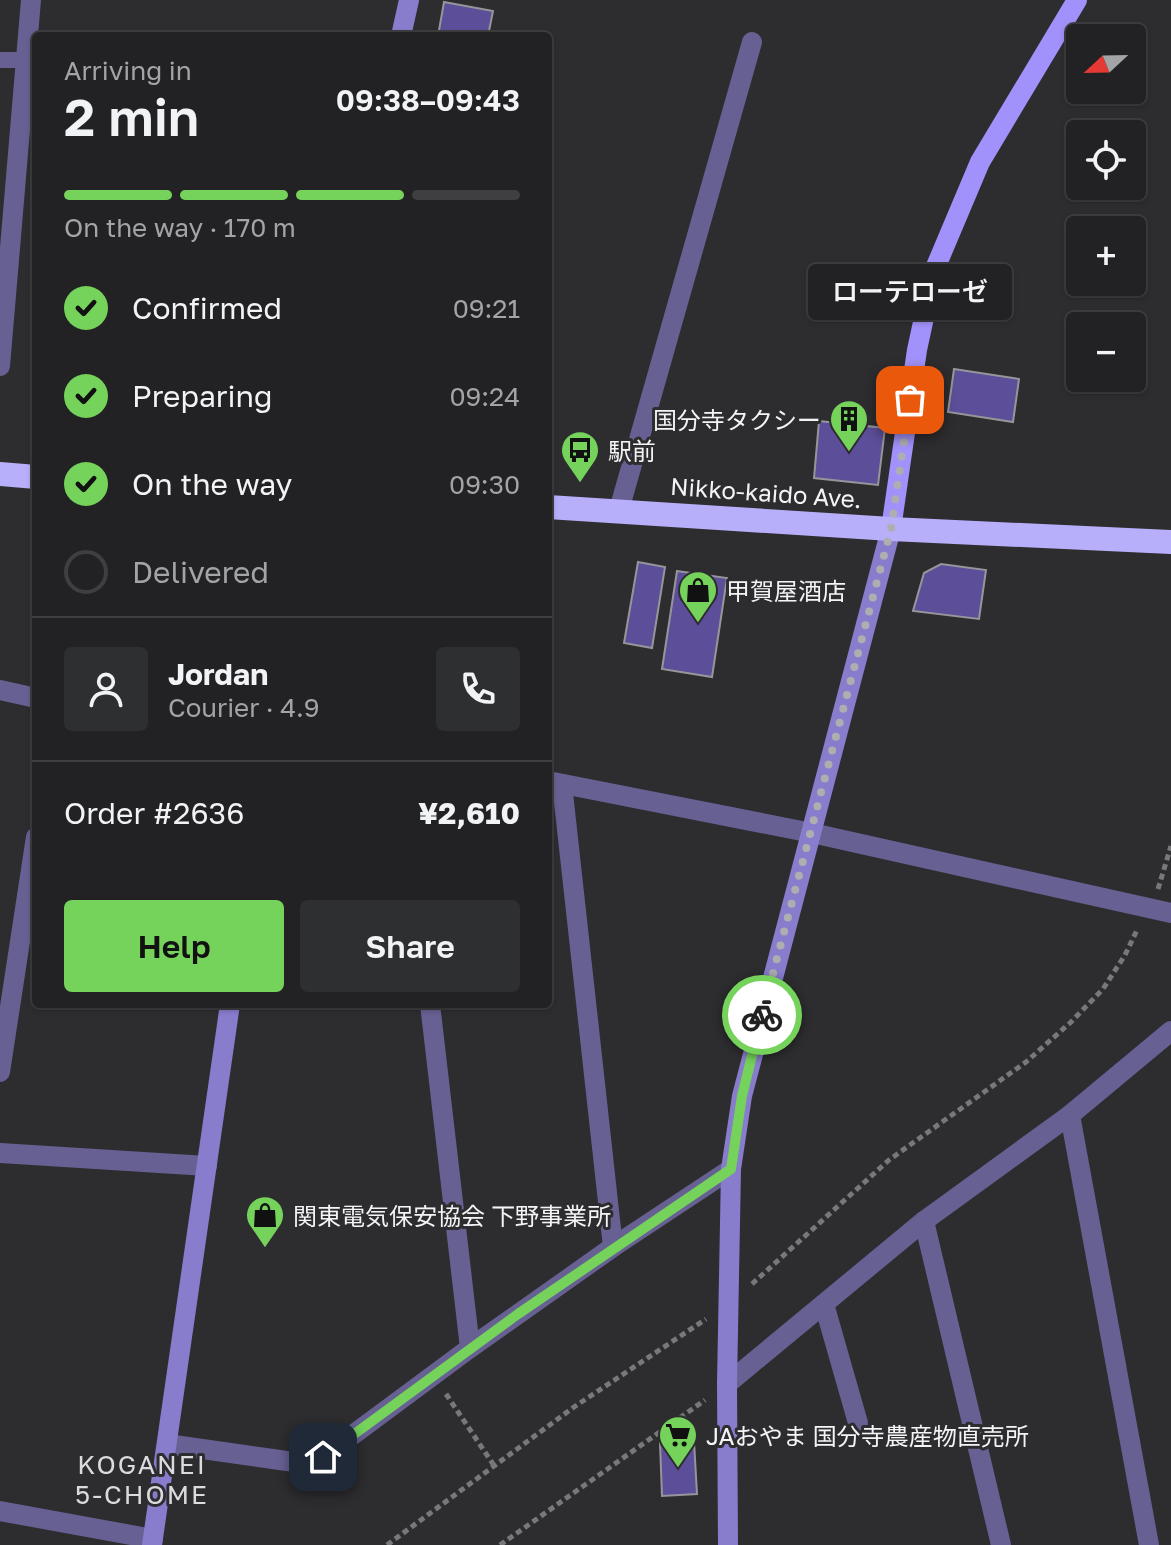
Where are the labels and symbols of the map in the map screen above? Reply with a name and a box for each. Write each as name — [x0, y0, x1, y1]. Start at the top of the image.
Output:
north arrow — [1066, 24, 1146, 104]
callout: ローテローゼ — [808, 264, 1012, 320]
pin — [876, 366, 944, 434]
building icon: 国分寺タクシー — [828, 398, 870, 453]
place label: 国分寺タクシー — [653, 405, 821, 434]
bus stop icon: 駅前 — [559, 429, 601, 484]
place label: 駅前 — [608, 436, 656, 465]
street label: Nikko-kaido Ave. — [669, 471, 863, 513]
shop icon: 甲賀屋酒店 — [677, 569, 719, 624]
place label: 甲賀屋酒店 — [726, 576, 846, 605]
courier — [722, 975, 802, 1055]
shop icon: 関東電気保安協会 下野事業所 — [244, 1194, 286, 1249]
place label: 関東電気保安協会 下野事業所 — [293, 1201, 611, 1230]
supermarket icon: JAおやま 国分寺農産物直売所 — [657, 1414, 699, 1469]
place label: JAおやま 国分寺農産物直売所 — [706, 1421, 1029, 1450]
pin — [289, 1423, 357, 1491]
district label: KOGANEI 5-CHOME — [75, 1449, 209, 1510]

